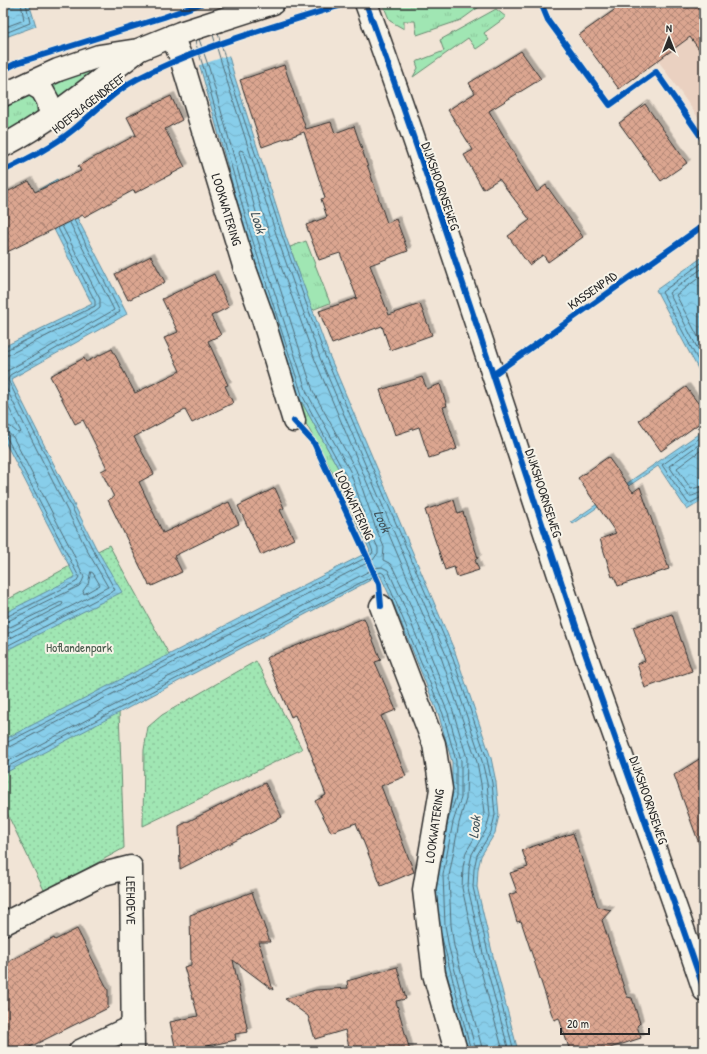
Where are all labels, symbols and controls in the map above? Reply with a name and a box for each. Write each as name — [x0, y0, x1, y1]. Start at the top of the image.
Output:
north arrow — [649, 18, 689, 58]
text: N — [666, 21, 672, 35]
street label: HOEFSLAGENDREEF — [48, 68, 129, 137]
street label: DIJKSHOORNSEWEG — [418, 140, 465, 233]
street label: LOOKWATERING — [208, 171, 247, 248]
water label: Look — [247, 209, 272, 237]
street label: KASSENPAD — [564, 266, 621, 314]
street label: DIJKSHOORNSEWEG — [521, 447, 567, 540]
street label: LOOKWATERING — [331, 467, 379, 543]
water label: Look — [370, 507, 397, 536]
park label: Hoflandenpark — [46, 638, 113, 656]
street label: DIJKSHOORNSEWEG — [626, 754, 673, 847]
street label: LOOKWATERING — [420, 787, 448, 864]
water label: Look — [463, 814, 485, 839]
street label: LEEHOEVE — [122, 876, 141, 925]
scale bar — [561, 1010, 649, 1036]
text: 20 m — [567, 1015, 589, 1032]

